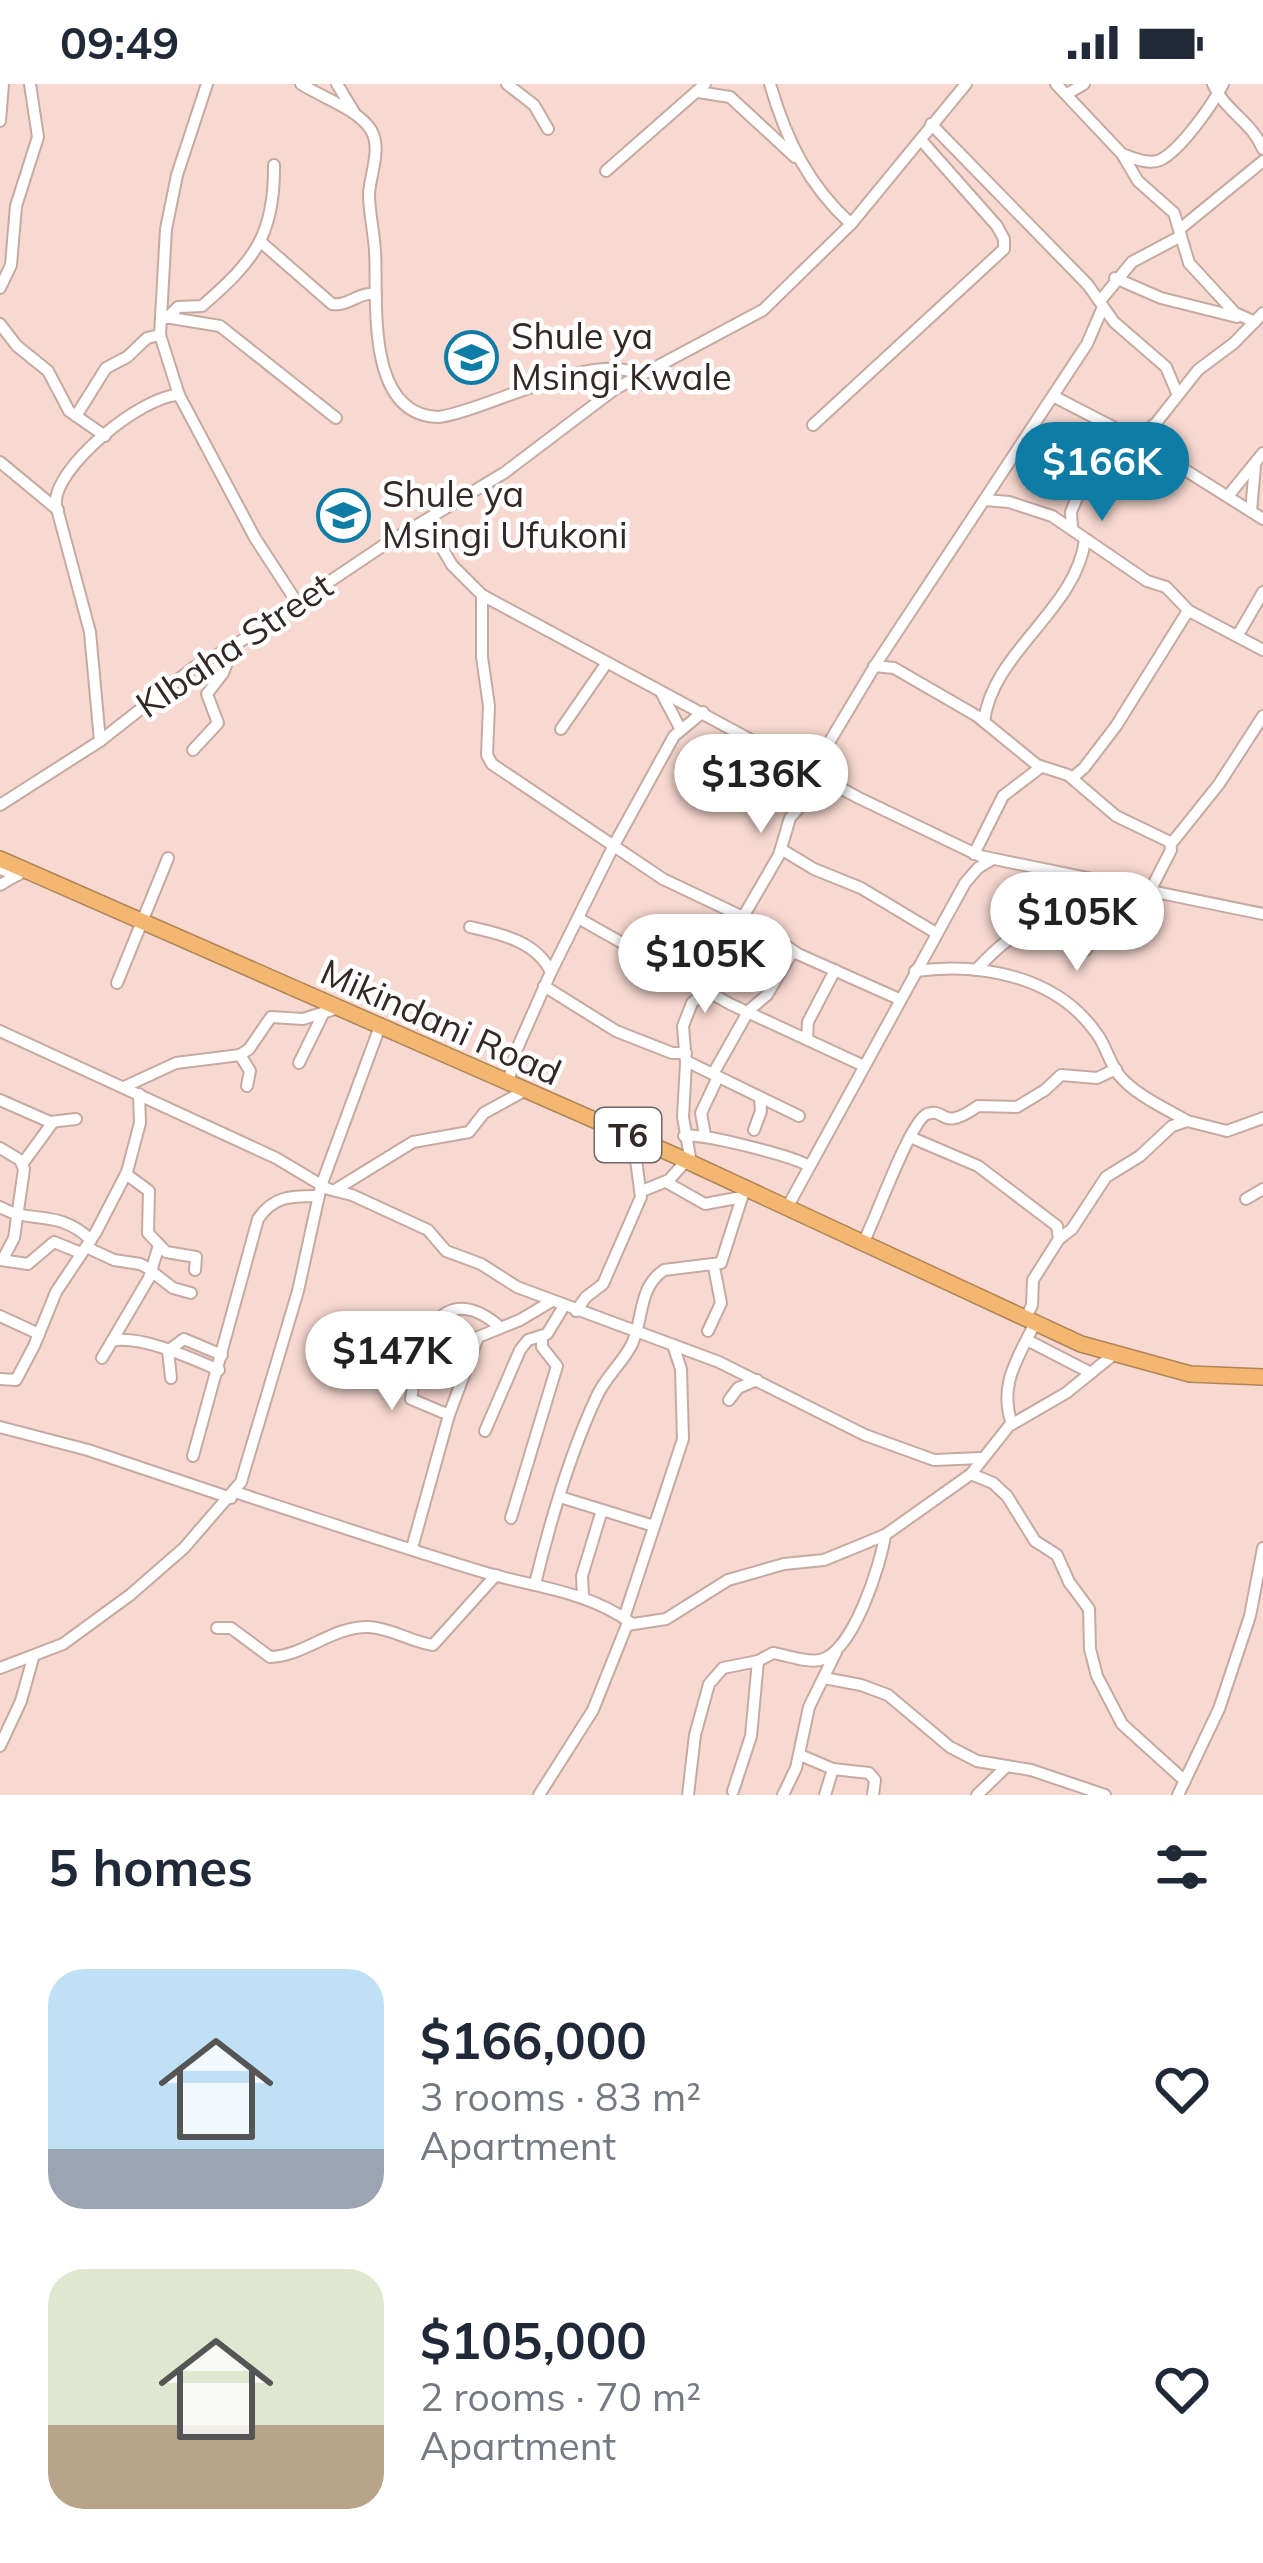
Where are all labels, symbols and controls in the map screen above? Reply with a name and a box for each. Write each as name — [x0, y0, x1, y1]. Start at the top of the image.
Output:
text: 09:49 — [60, 14, 179, 70]
place label: Shule ya Msingi Kwale — [511, 313, 732, 399]
school or university icon: Shule ya Msingi Kwale — [444, 329, 500, 385]
pin: $166K — [1018, 422, 1186, 524]
text: $166K — [1042, 436, 1162, 485]
place label: Shule ya Msingi Ufukoni — [382, 471, 628, 557]
school or university icon: Shule ya Msingi Ufukoni — [315, 487, 371, 543]
street label: KIbaha Street — [127, 562, 340, 727]
pin: $136K — [677, 734, 845, 836]
text: $136K — [701, 748, 821, 797]
pin: $105K — [993, 872, 1161, 974]
text: $105K — [1017, 886, 1137, 935]
pin: $105K — [621, 914, 789, 1016]
text: $105K — [645, 928, 765, 977]
street label: Mikindani Road — [314, 948, 568, 1095]
road number: T6 — [595, 1108, 661, 1162]
pin: $147K — [308, 1311, 476, 1413]
text: $147K — [332, 1325, 452, 1374]
icon: filters — [1149, 1834, 1215, 1900]
text: 5 homes — [48, 1835, 253, 1899]
text: $166,000 — [420, 2008, 647, 2072]
icon: home — [144, 2017, 288, 2161]
icon: heart — [1149, 2056, 1215, 2122]
text: 3 rooms · 83 m² — [420, 2072, 701, 2121]
text: Apartment — [420, 2121, 616, 2170]
text: $105,000 — [420, 2308, 647, 2372]
icon: home — [144, 2317, 288, 2461]
icon: heart — [1149, 2356, 1215, 2422]
text: 2 rooms · 70 m² — [420, 2372, 701, 2421]
text: Apartment — [420, 2421, 616, 2470]

